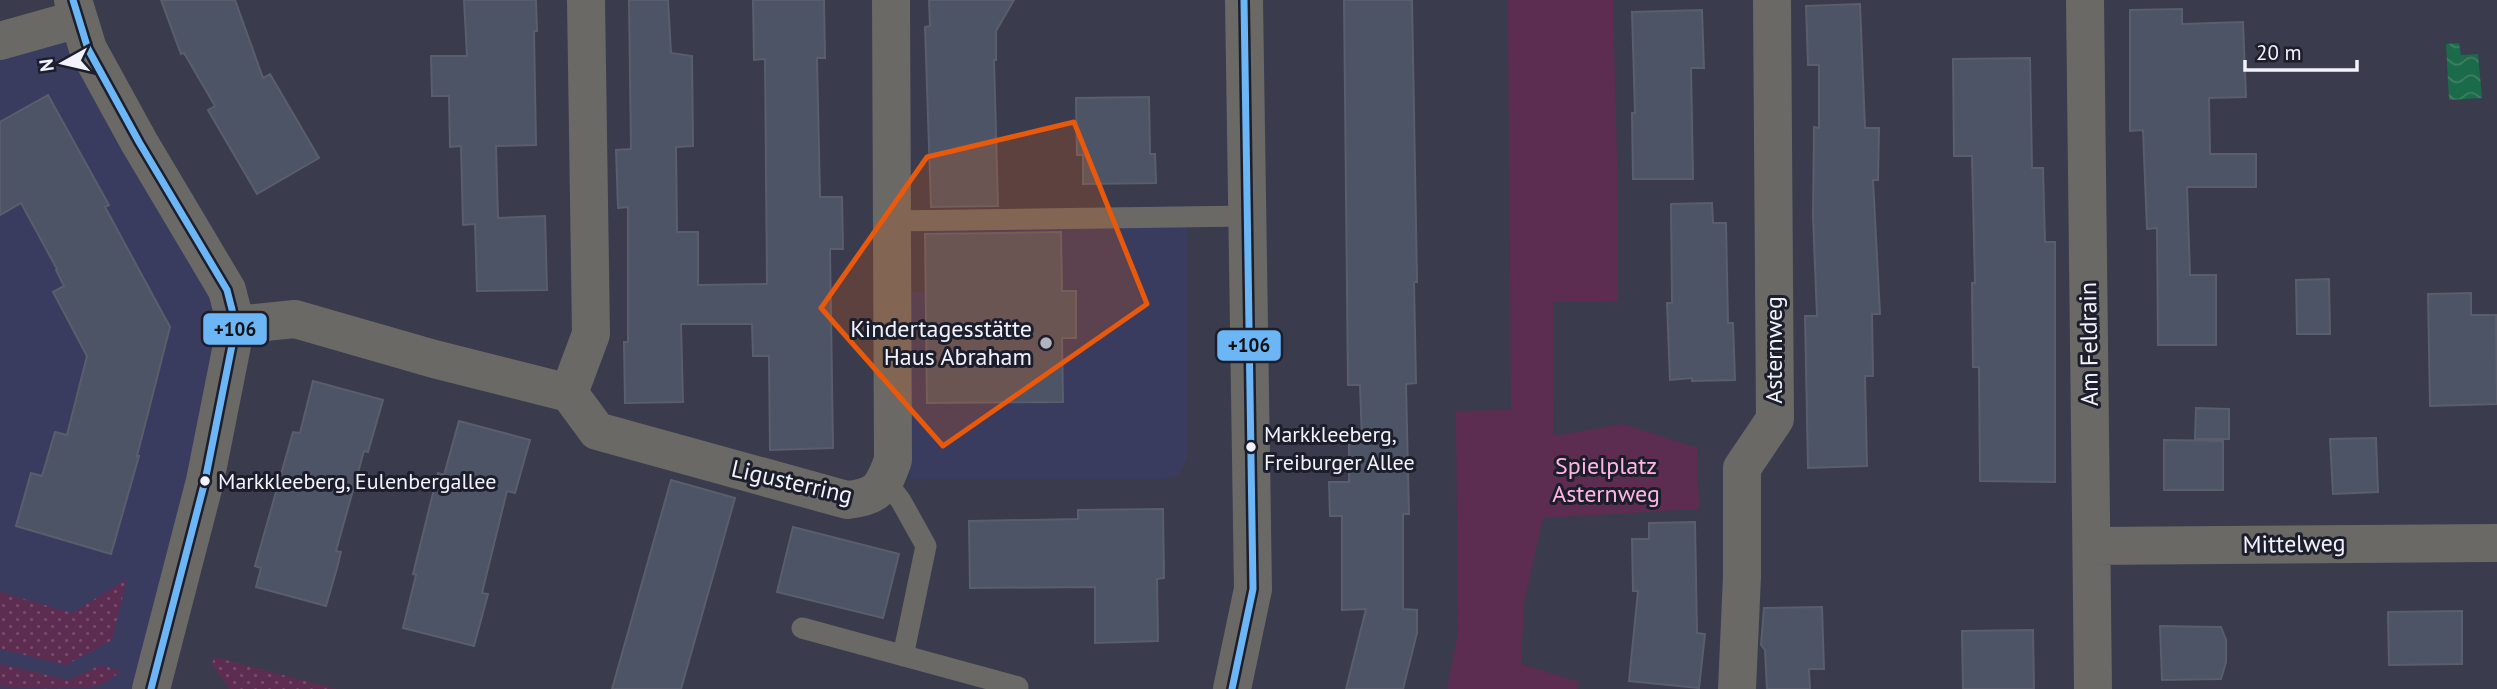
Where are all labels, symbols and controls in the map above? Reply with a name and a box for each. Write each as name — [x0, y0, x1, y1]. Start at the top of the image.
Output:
north arrow — [28, 28, 98, 98]
scale bar — [2245, 28, 2357, 72]
text: 20 m — [2256, 39, 2302, 66]
text: N — [33, 58, 59, 73]
street label: Am Feldrain — [2072, 282, 2105, 406]
street label: Asternweg — [1758, 296, 1789, 404]
line badge: +106 — [202, 312, 268, 346]
place label: Kindertagesstätte Haus Abraham — [850, 313, 1032, 372]
text: +106 — [214, 317, 256, 341]
line badge: +106 — [1216, 329, 1282, 362]
text: +106 — [1228, 333, 1270, 357]
marker: Kindertagesstätte Haus Abraham — [1038, 335, 1054, 351]
place label: Markkleeberg, Freiburger Allee — [1264, 420, 1415, 476]
marker: Markkleeberg, Freiburger Allee — [1244, 440, 1258, 454]
park label: Spielplatz Asternweg — [1552, 450, 1660, 509]
street label: Ligusterring — [728, 453, 856, 511]
place label: Markkleeberg, Eulenbergallee — [218, 467, 496, 495]
marker: Markkleeberg, Eulenbergallee — [198, 474, 212, 488]
street label: Mittelweg — [2242, 527, 2346, 560]

